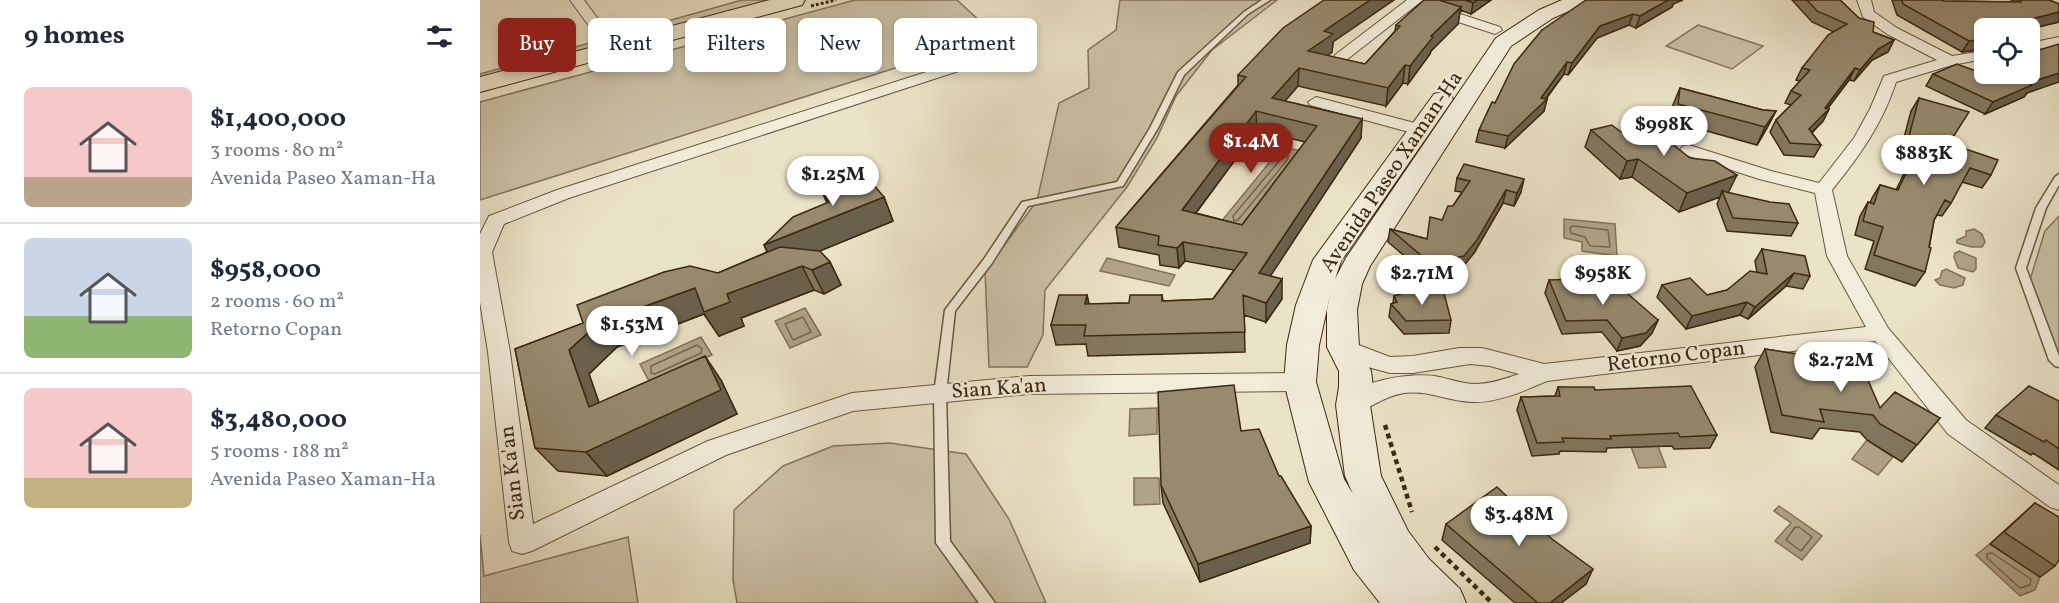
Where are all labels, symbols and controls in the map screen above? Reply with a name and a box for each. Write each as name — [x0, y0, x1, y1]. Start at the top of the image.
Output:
text: 9 homes — [24, 18, 125, 54]
chip: Buy — [498, 18, 576, 72]
chip: Rent — [588, 18, 673, 72]
chip: Filters — [685, 18, 786, 72]
chip: New — [798, 18, 882, 72]
chip: Apartment — [894, 18, 1037, 72]
map controls — [1974, 18, 2040, 84]
button: locate — [1974, 18, 2040, 84]
icon: filters — [423, 20, 456, 53]
street label: Avenida Paseo Xaman-Ha — [1314, 66, 1470, 278]
text: $1,400,000 — [210, 101, 346, 137]
pin: $998K — [1622, 106, 1706, 157]
icon: home — [72, 111, 144, 183]
text: $998K — [1635, 111, 1693, 139]
pin: $1.4M — [1209, 123, 1293, 174]
text: $1.4M — [1223, 128, 1279, 156]
pin: $883K — [1882, 135, 1966, 186]
text: 3 rooms · 80 m² — [210, 137, 343, 165]
text: $883K — [1895, 140, 1953, 168]
pin: $1.25M — [784, 156, 882, 207]
text: $1.25M — [801, 161, 865, 189]
text: Avenida Paseo Xaman-Ha — [210, 165, 436, 193]
text: $958,000 — [210, 252, 321, 288]
pin: $2.71M — [1373, 255, 1471, 306]
pin: $958K — [1561, 255, 1645, 306]
text: $2.71M — [1390, 260, 1454, 288]
text: $958K — [1574, 260, 1632, 288]
icon: home — [72, 262, 144, 334]
text: 2 rooms · 60 m² — [210, 288, 344, 316]
pin: $1.53M — [583, 306, 681, 357]
text: $1.53M — [600, 311, 664, 339]
text: Retorno Copan — [210, 316, 342, 344]
street label: Retorno Copan — [1605, 334, 1747, 380]
pin: $2.72M — [1792, 342, 1890, 393]
text: $2.72M — [1808, 347, 1874, 375]
street label: Sian Ka'an — [950, 371, 1048, 407]
text: $3,480,000 — [210, 402, 347, 438]
icon: home — [72, 412, 144, 484]
street label: Sian Ka'an — [493, 424, 533, 522]
text: 5 rooms · 188 m² — [210, 438, 349, 466]
text: Avenida Paseo Xaman-Ha — [210, 466, 436, 494]
pin: $3.48M — [1470, 496, 1568, 547]
text: $3.48M — [1484, 501, 1554, 529]

